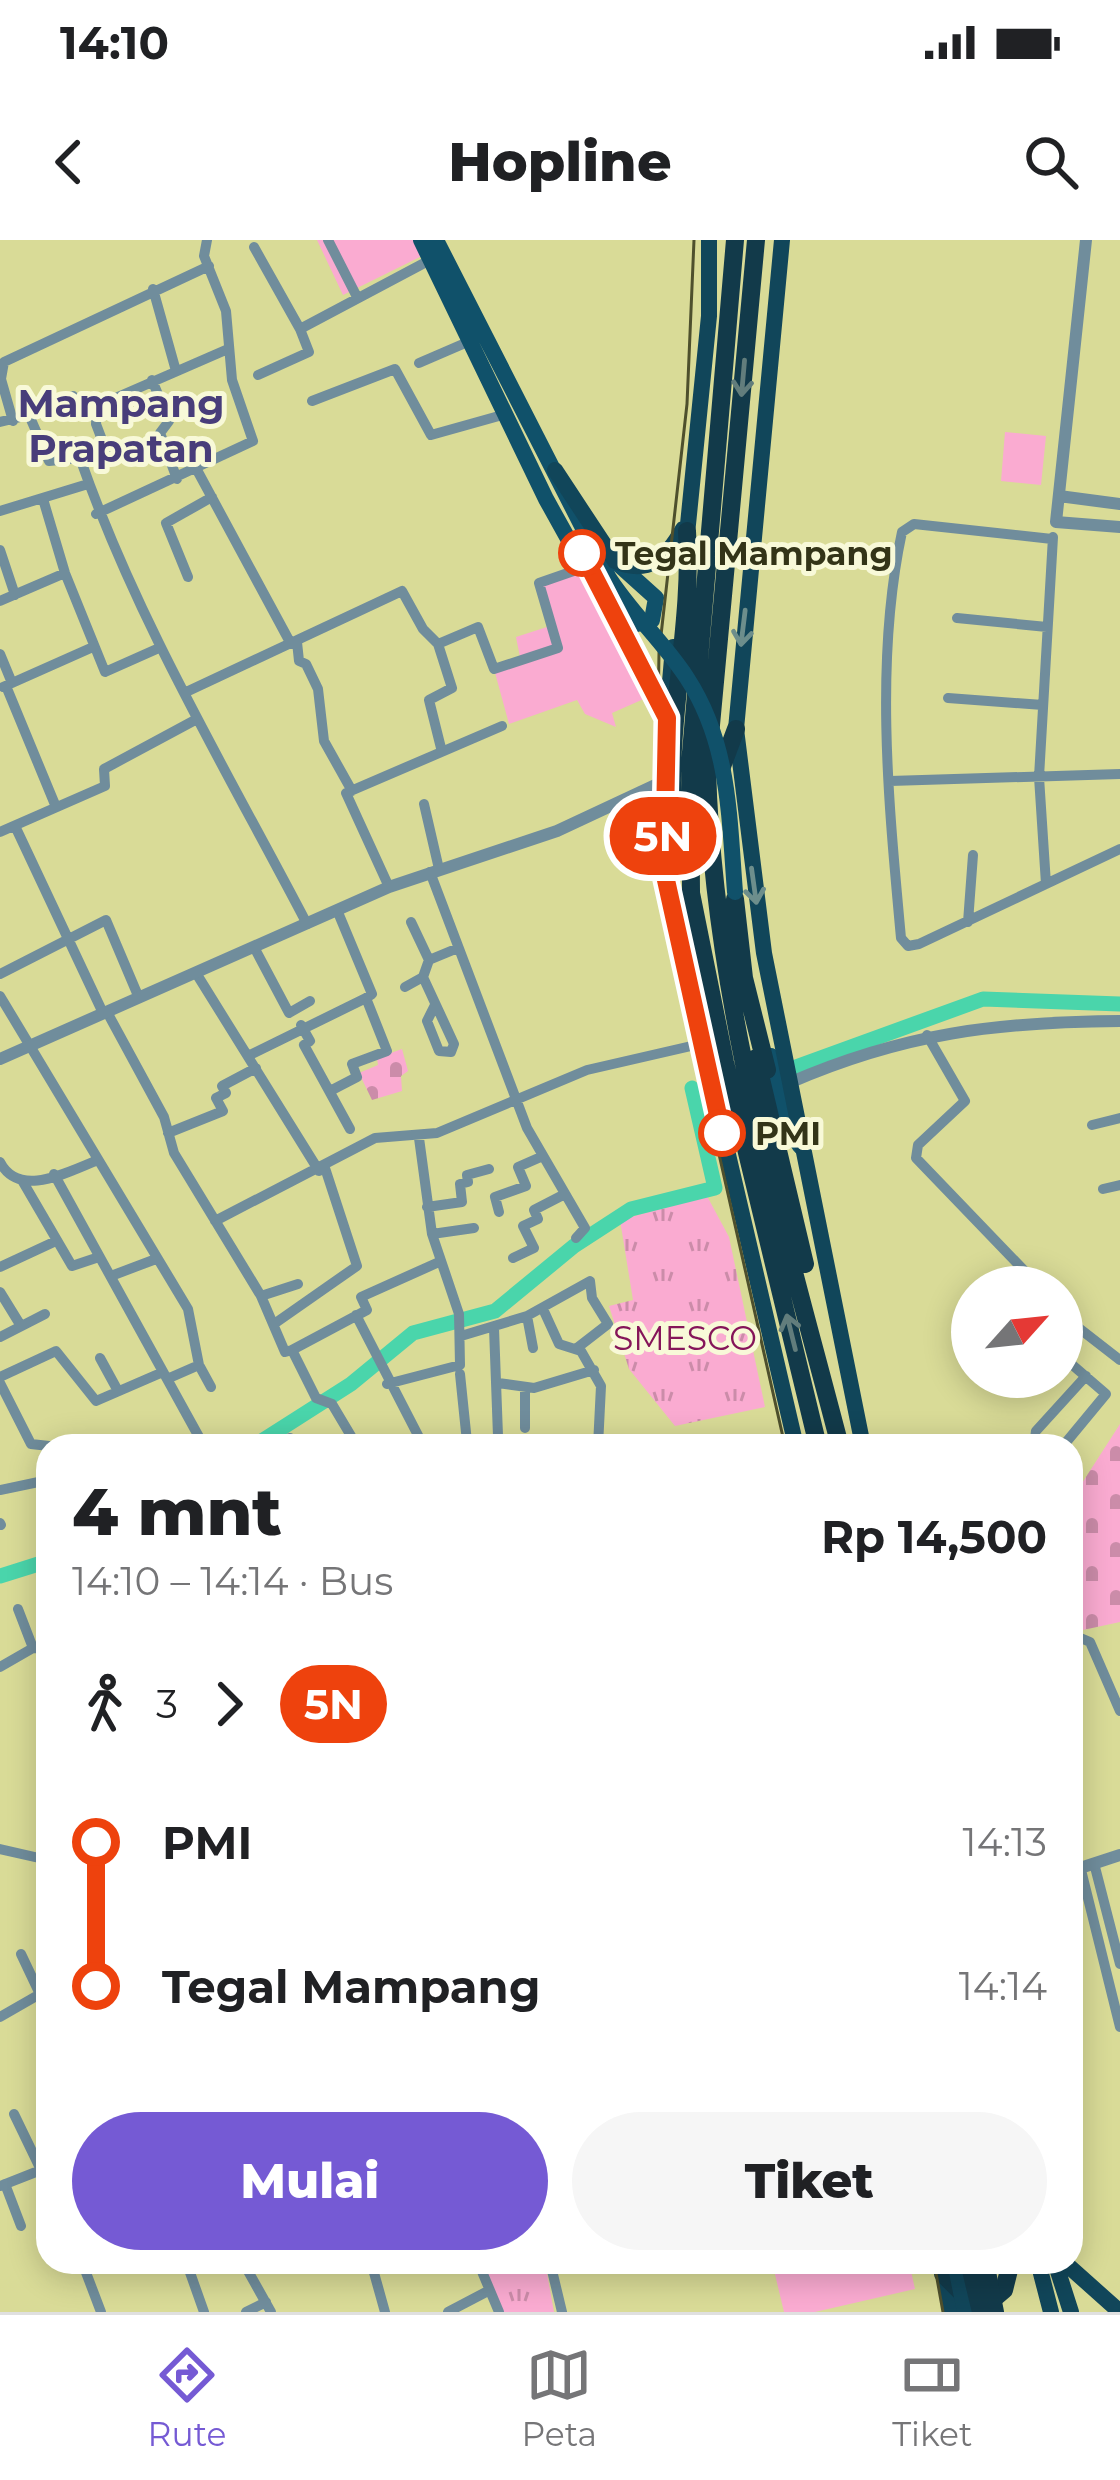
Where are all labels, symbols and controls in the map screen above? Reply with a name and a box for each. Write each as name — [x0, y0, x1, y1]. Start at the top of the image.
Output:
text: 14:10 — [60, 15, 169, 70]
icon: back — [36, 129, 102, 195]
text: Hopline — [448, 129, 672, 195]
icon: search — [1018, 129, 1084, 195]
one-way arrow — [731, 358, 754, 397]
district label: Mampang Prapatan — [17, 379, 225, 472]
marker: Tegal Mampang — [560, 531, 604, 575]
place label: Tegal Mampang — [615, 533, 893, 573]
one-way arrow — [732, 608, 754, 647]
line badge: 5N — [609, 797, 717, 875]
text: 5N — [634, 810, 692, 862]
one-way arrow — [743, 866, 766, 905]
marker: PMI — [700, 1111, 744, 1155]
place label: PMI — [755, 1113, 821, 1153]
north arrow — [951, 1266, 1083, 1398]
map controls — [951, 1266, 1083, 1398]
one-way arrow — [779, 1314, 801, 1352]
park label: SMESCO — [613, 1318, 757, 1358]
text: 4 mnt — [72, 1471, 282, 1552]
text: Rp 14,500 — [821, 1509, 1047, 1564]
text: 14:10 – 14:14 · Bus — [72, 1557, 393, 1605]
icon: walk — [72, 1671, 138, 1737]
icon: forward — [196, 1671, 262, 1737]
text: 5N — [304, 1678, 363, 1730]
text: 3 — [156, 1680, 178, 1728]
text: PMI — [162, 1815, 252, 1870]
text: 14:13 — [963, 1818, 1047, 1866]
text: Tegal Mampang — [162, 1959, 540, 2014]
text: 14:14 — [959, 1962, 1047, 2010]
button: Mulai — [72, 2112, 548, 2250]
button: Tiket — [572, 2112, 1047, 2250]
tab: Rute — [148, 2342, 226, 2454]
tab: Peta — [522, 2342, 597, 2454]
tab: Tiket — [892, 2342, 972, 2454]

